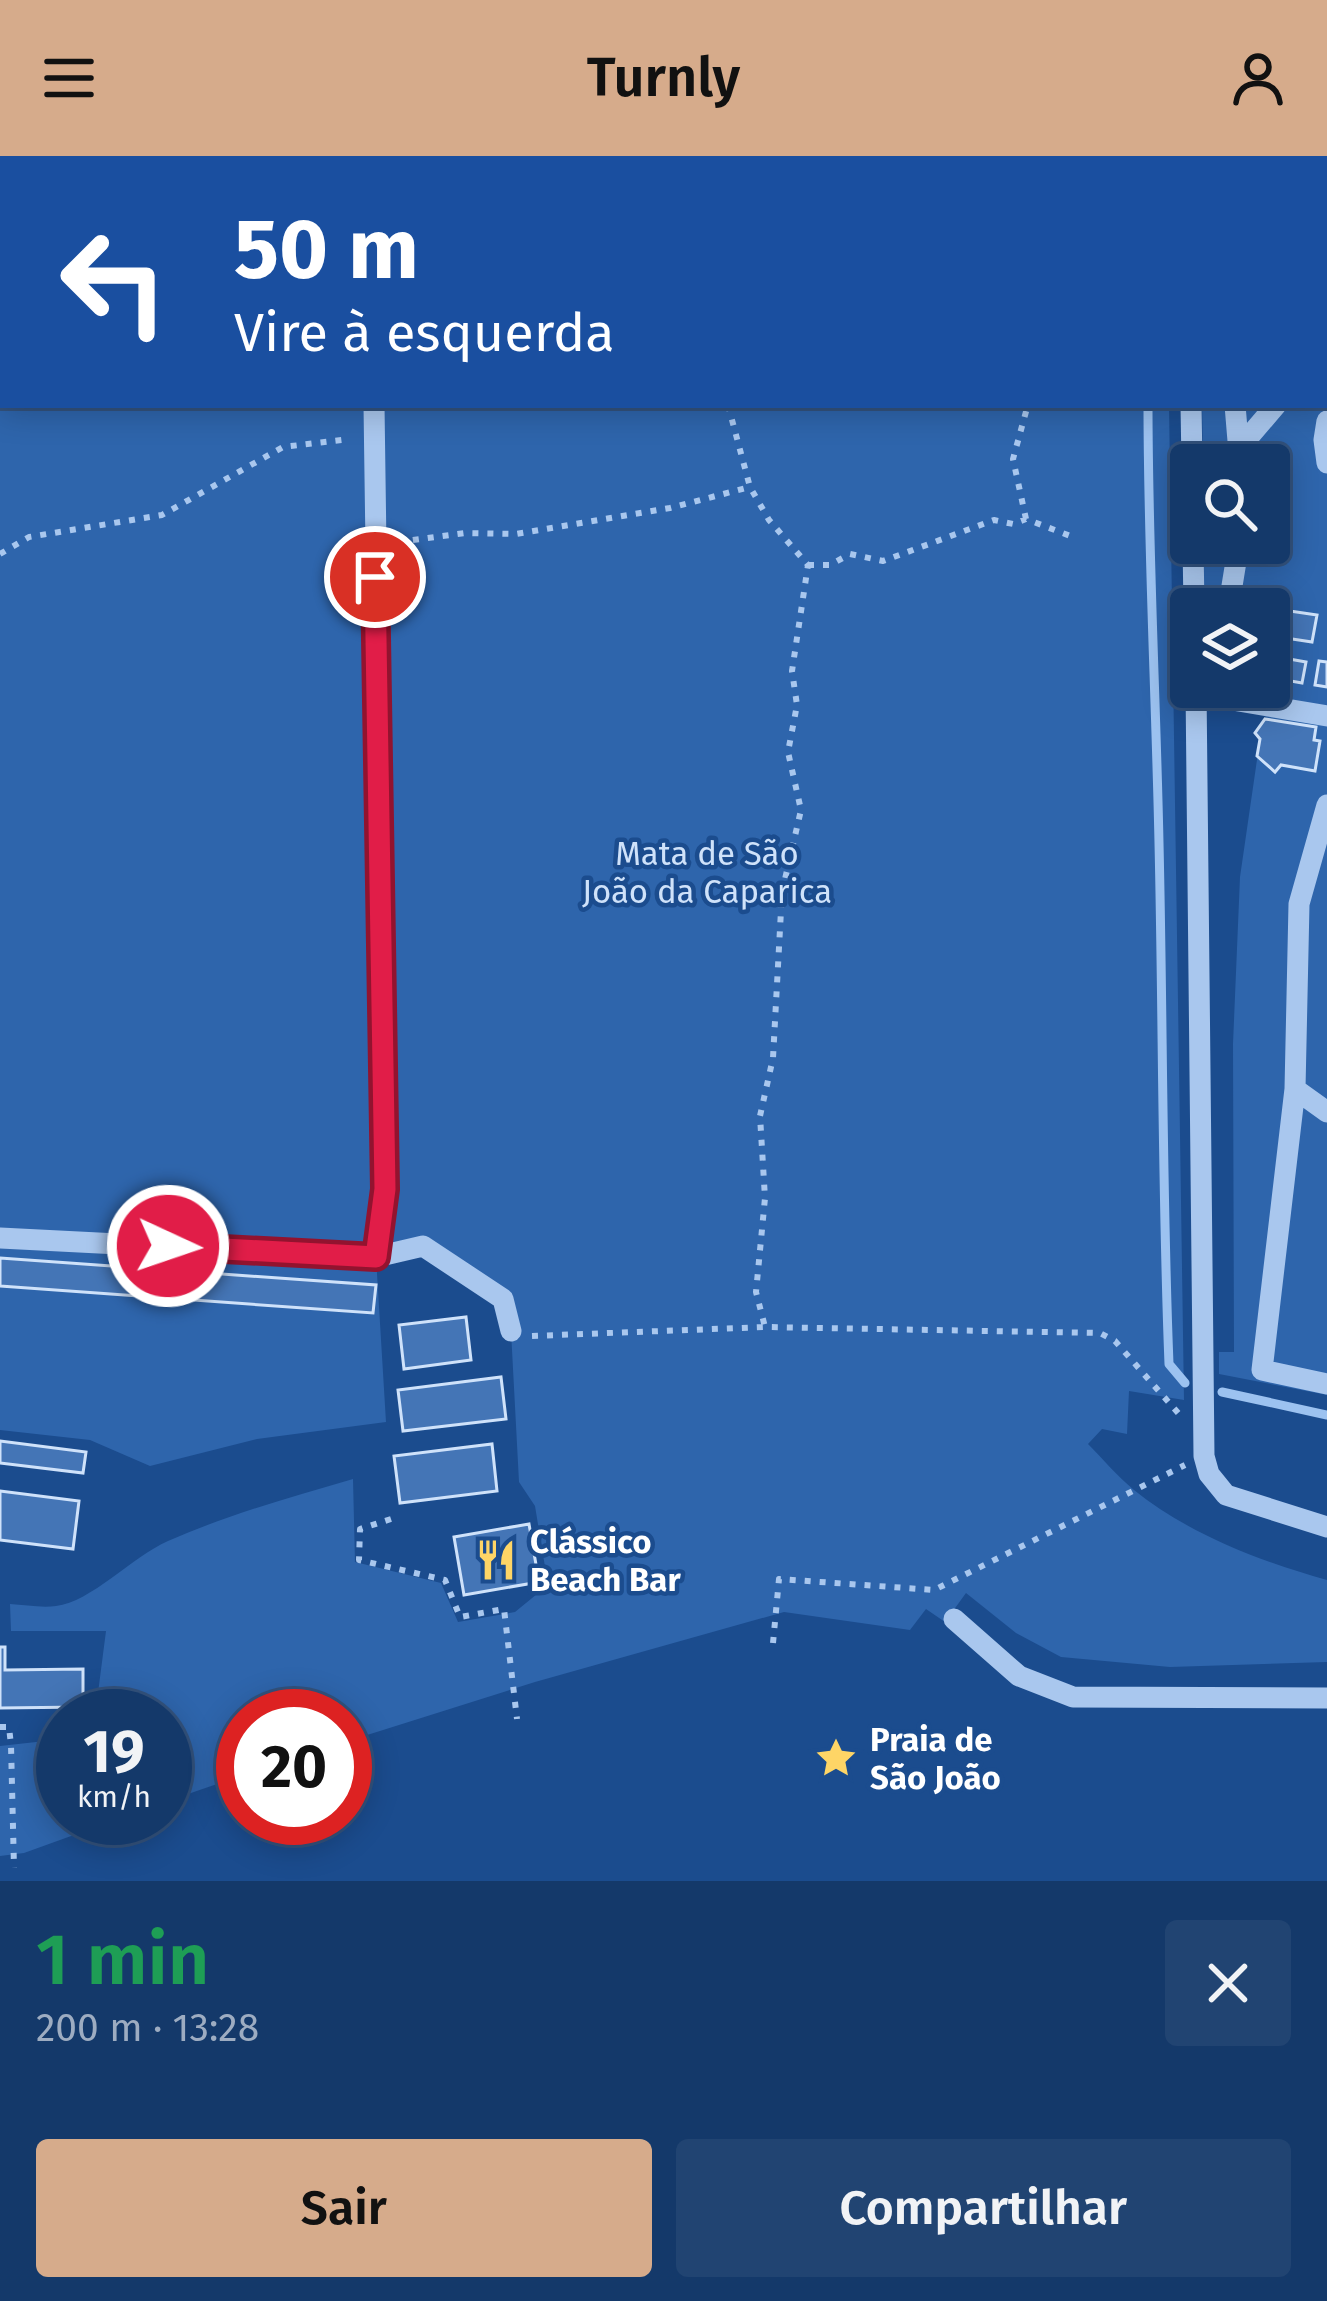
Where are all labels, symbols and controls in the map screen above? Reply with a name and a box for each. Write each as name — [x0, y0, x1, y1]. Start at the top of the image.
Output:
icon: menu — [36, 45, 102, 111]
icon: person — [1225, 45, 1291, 111]
text: Turnly — [587, 46, 740, 110]
text: 50 m — [234, 199, 419, 300]
icon: left — [36, 204, 192, 360]
text: Vire à esquerda — [234, 301, 615, 365]
map controls — [1170, 444, 1290, 708]
button: search — [1170, 444, 1290, 564]
pin — [324, 526, 426, 628]
icon: arrive — [342, 544, 408, 610]
button: layers — [1170, 588, 1290, 708]
park label: Mata de São João da Caparica — [582, 834, 832, 912]
position arrow — [105, 1183, 231, 1309]
place label: Clássico Beach Bar — [530, 1522, 681, 1600]
restaurant icon: Clássico Beach Bar — [473, 1537, 519, 1583]
speed limit sign: 20 — [216, 1689, 372, 1845]
text: 19 — [83, 1716, 145, 1788]
place label: Praia de São João — [870, 1720, 1001, 1798]
place icon: Praia de São João — [813, 1735, 859, 1781]
text: km/h — [77, 1779, 151, 1815]
text: 1 min — [36, 1917, 209, 2003]
button: close — [1165, 1920, 1291, 2046]
text: 200 m · 13:28 — [36, 2005, 259, 2051]
button: Sair — [36, 2139, 652, 2277]
button: Compartilhar — [676, 2139, 1291, 2277]

